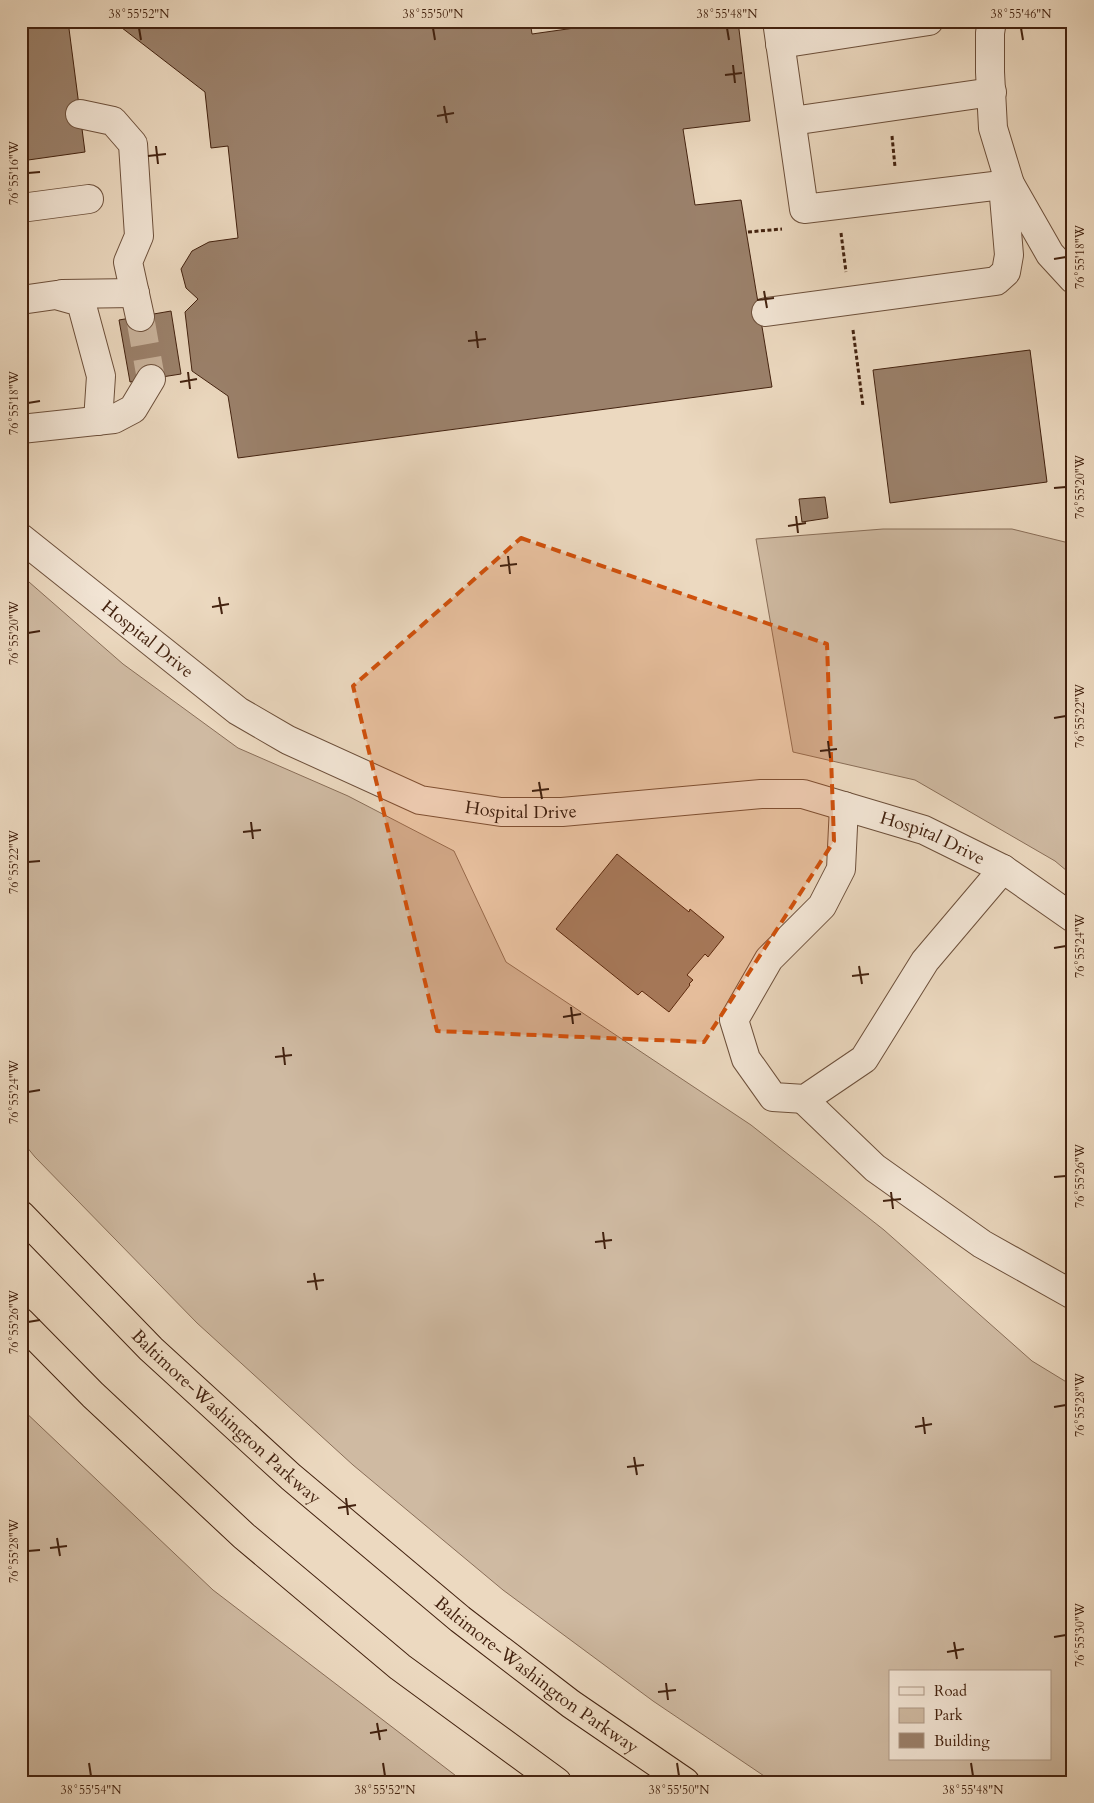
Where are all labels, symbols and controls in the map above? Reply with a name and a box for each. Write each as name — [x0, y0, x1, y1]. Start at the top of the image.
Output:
text: 38°55'52"N — [109, 6, 170, 22]
text: 38°55'50"N — [403, 6, 464, 22]
text: 38°55'48"N — [697, 6, 758, 22]
text: 38°55'46"N — [991, 6, 1052, 22]
text: 76°55'16"W — [6, 140, 22, 205]
text: 76°55'18"W — [1072, 224, 1088, 289]
text: 76°55'18"W — [6, 370, 22, 435]
text: 76°55'20"W — [1072, 454, 1088, 519]
street label: Hospital Drive — [96, 595, 199, 684]
text: 76°55'20"W — [6, 600, 22, 665]
text: 76°55'22"W — [1072, 683, 1088, 748]
street label: Hospital Drive — [463, 795, 578, 825]
street label: Hospital Drive — [877, 806, 989, 871]
text: 76°55'22"W — [6, 829, 22, 894]
text: 76°55'24"W — [1072, 913, 1088, 978]
text: 76°55'24"W — [6, 1059, 22, 1124]
text: 76°55'26"W — [1072, 1143, 1088, 1208]
text: 76°55'26"W — [6, 1289, 22, 1354]
street label: Baltimore-Washington Parkway — [126, 1324, 327, 1510]
text: 76°55'28"W — [1072, 1372, 1088, 1437]
text: 76°55'28"W — [6, 1518, 22, 1583]
street label: Baltimore-Washington Parkway — [429, 1591, 644, 1760]
text: 76°55'30"W — [1072, 1602, 1088, 1667]
legend — [889, 1670, 1052, 1760]
text: Road — [934, 1681, 967, 1701]
text: Park — [934, 1705, 963, 1725]
text: Building — [934, 1731, 990, 1751]
text: 38°55'54"N — [61, 1782, 122, 1798]
text: 38°55'52"N — [355, 1782, 416, 1798]
text: 38°55'50"N — [649, 1782, 710, 1798]
text: 38°55'48"N — [943, 1782, 1004, 1798]

